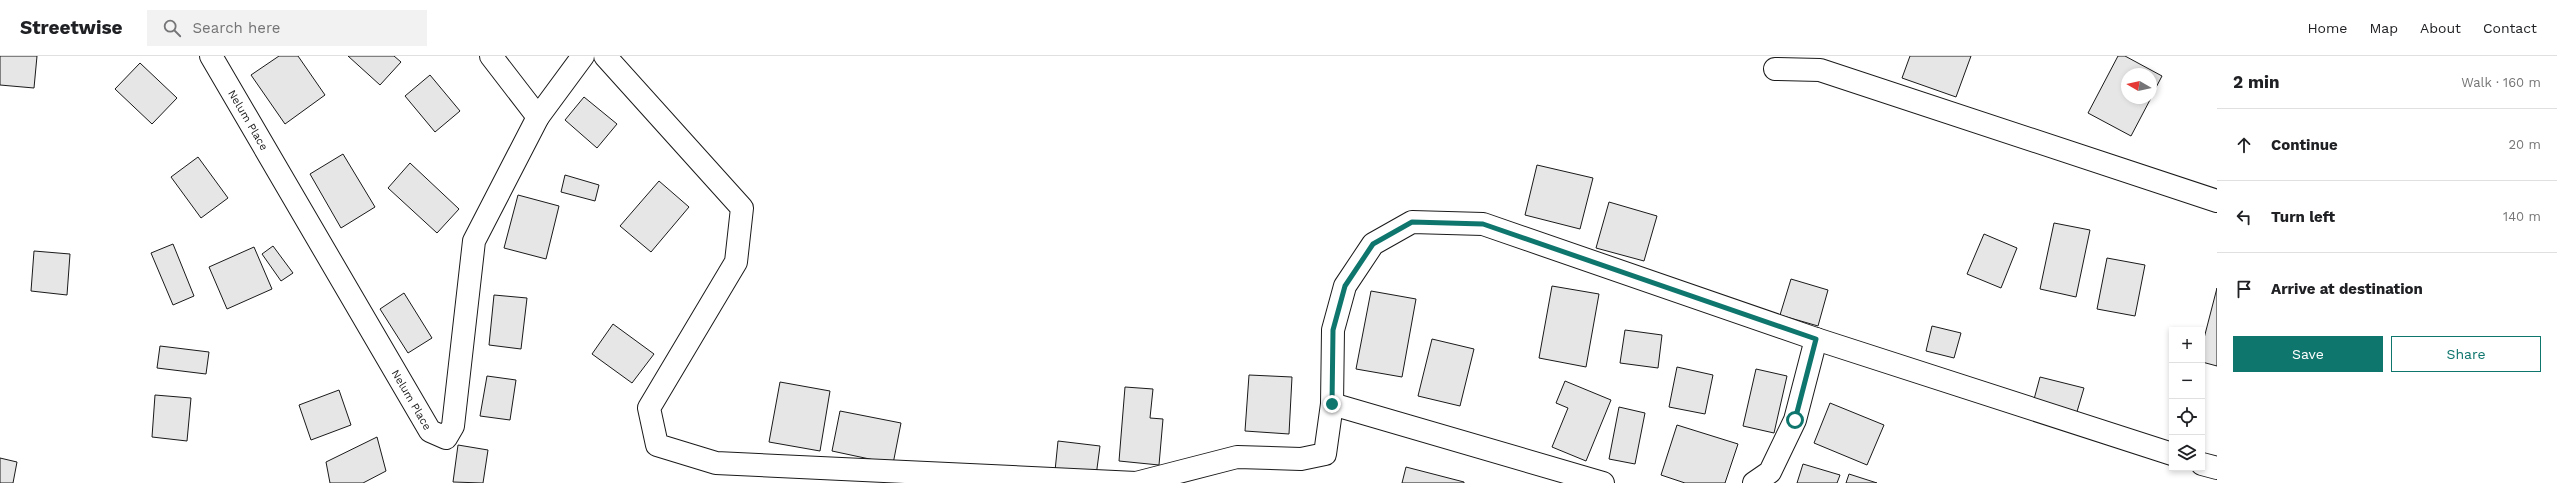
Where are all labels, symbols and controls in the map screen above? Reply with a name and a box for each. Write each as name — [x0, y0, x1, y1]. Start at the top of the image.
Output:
search box — [147, 10, 427, 46]
text: Streetwise — [20, 16, 123, 39]
icon: search — [161, 17, 183, 39]
text: Search here — [193, 19, 280, 37]
text: Home — [2307, 20, 2347, 36]
text: Map — [2369, 20, 2398, 36]
text: About — [2420, 20, 2461, 36]
text: Contact — [2483, 20, 2537, 36]
north arrow — [2121, 68, 2157, 104]
text: 2 min — [2233, 72, 2279, 92]
text: Walk · 160 m — [2461, 75, 2541, 90]
street label: Nelum Place — [225, 88, 271, 153]
icon: ahead — [2233, 134, 2255, 156]
text: Continue — [2271, 136, 2338, 154]
text: 20 m — [2509, 137, 2541, 152]
icon: left — [2233, 206, 2255, 228]
text: Turn left — [2271, 208, 2335, 226]
text: 140 m — [2503, 209, 2541, 224]
icon: arrive — [2233, 278, 2255, 300]
text: Arrive at destination — [2271, 280, 2423, 298]
map controls — [2169, 327, 2205, 471]
button: + — [2169, 327, 2205, 363]
button: Save — [2233, 336, 2383, 372]
button: Share — [2391, 336, 2541, 372]
button: − — [2169, 363, 2205, 399]
street label: Nelum Place — [389, 367, 434, 432]
route end — [1323, 395, 1341, 413]
button: locate — [2169, 399, 2205, 435]
route start — [1786, 411, 1804, 429]
button: layers — [2169, 435, 2205, 471]

